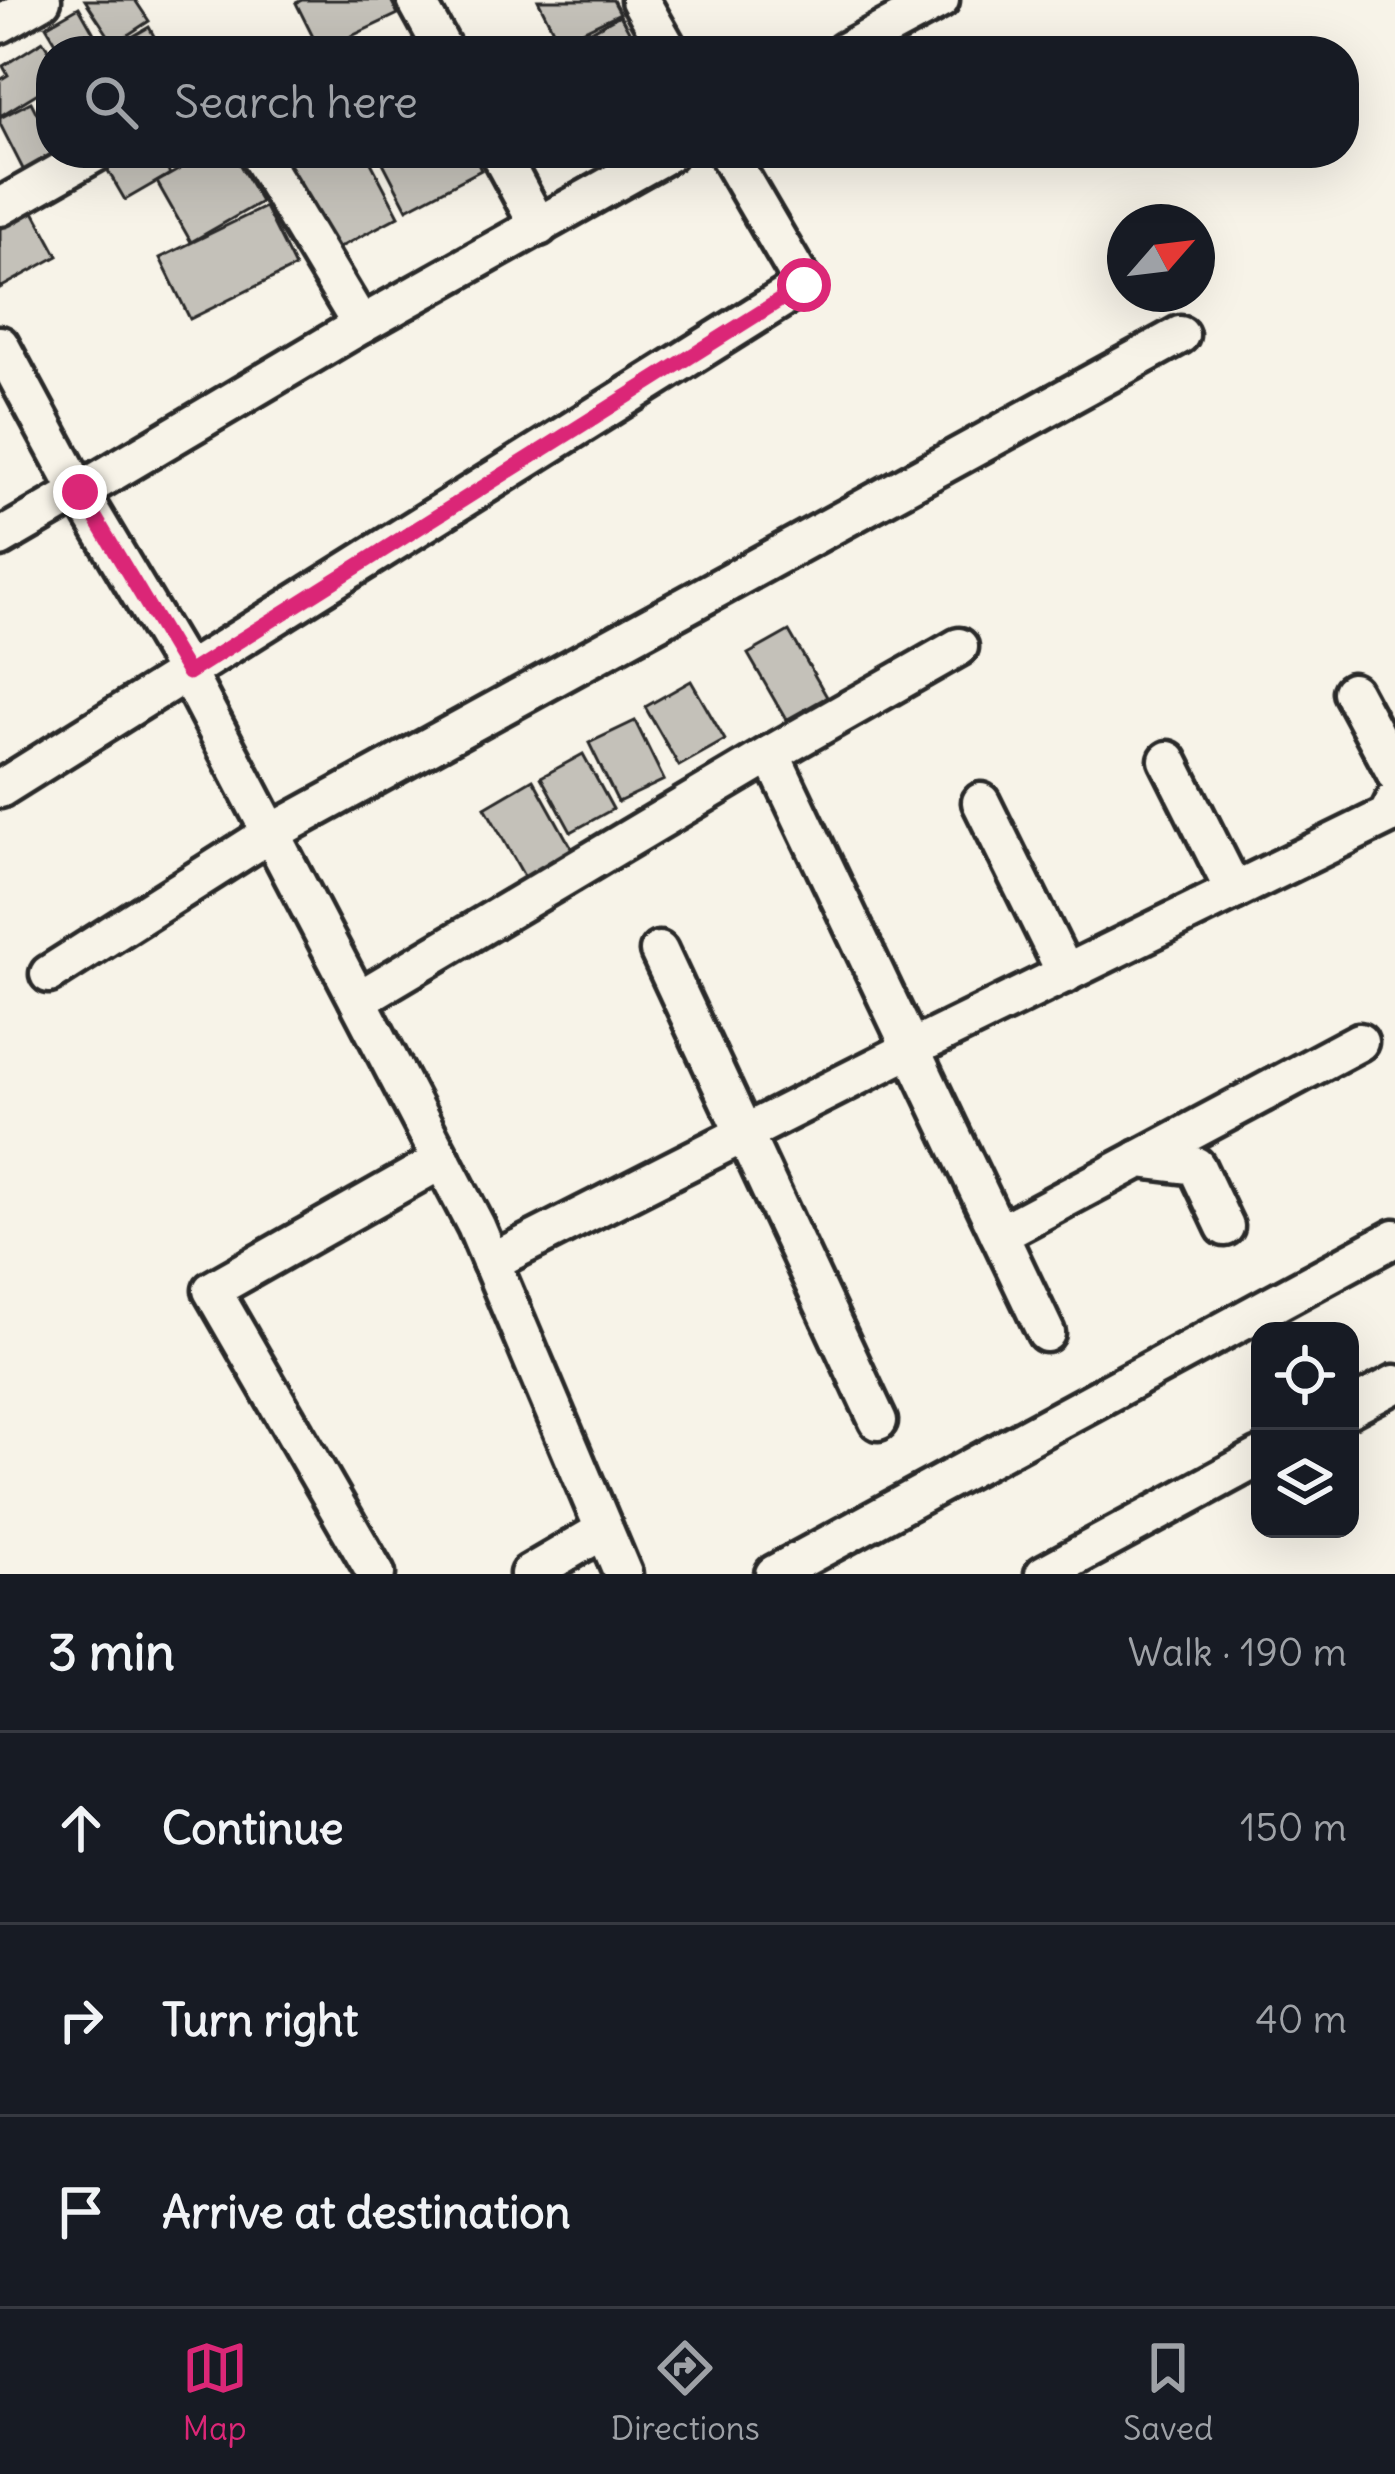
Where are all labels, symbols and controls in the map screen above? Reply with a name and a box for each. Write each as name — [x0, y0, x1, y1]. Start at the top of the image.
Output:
search box — [36, 36, 1359, 168]
icon: search — [78, 69, 144, 135]
text: Search here — [174, 74, 418, 130]
north arrow — [1107, 204, 1215, 312]
route start — [777, 258, 831, 312]
route end — [53, 465, 107, 519]
map controls — [1251, 1322, 1359, 1538]
button: locate — [1251, 1322, 1359, 1430]
button: layers — [1251, 1430, 1359, 1538]
text: 3 min — [48, 1620, 175, 1684]
text: Walk · 190 m — [1128, 1628, 1347, 1677]
icon: ahead — [48, 1795, 114, 1861]
text: Continue — [162, 1800, 344, 1856]
text: 150 m — [1240, 1803, 1347, 1852]
icon: right — [48, 1987, 114, 2053]
text: Turn right — [162, 1992, 358, 2048]
text: 40 m — [1255, 1995, 1347, 2044]
icon: arrive — [48, 2179, 114, 2245]
text: Arrive at destination — [162, 2184, 571, 2240]
tab: Map — [182, 2335, 248, 2449]
tab: Directions — [611, 2335, 760, 2449]
tab: Saved — [1123, 2335, 1213, 2449]

